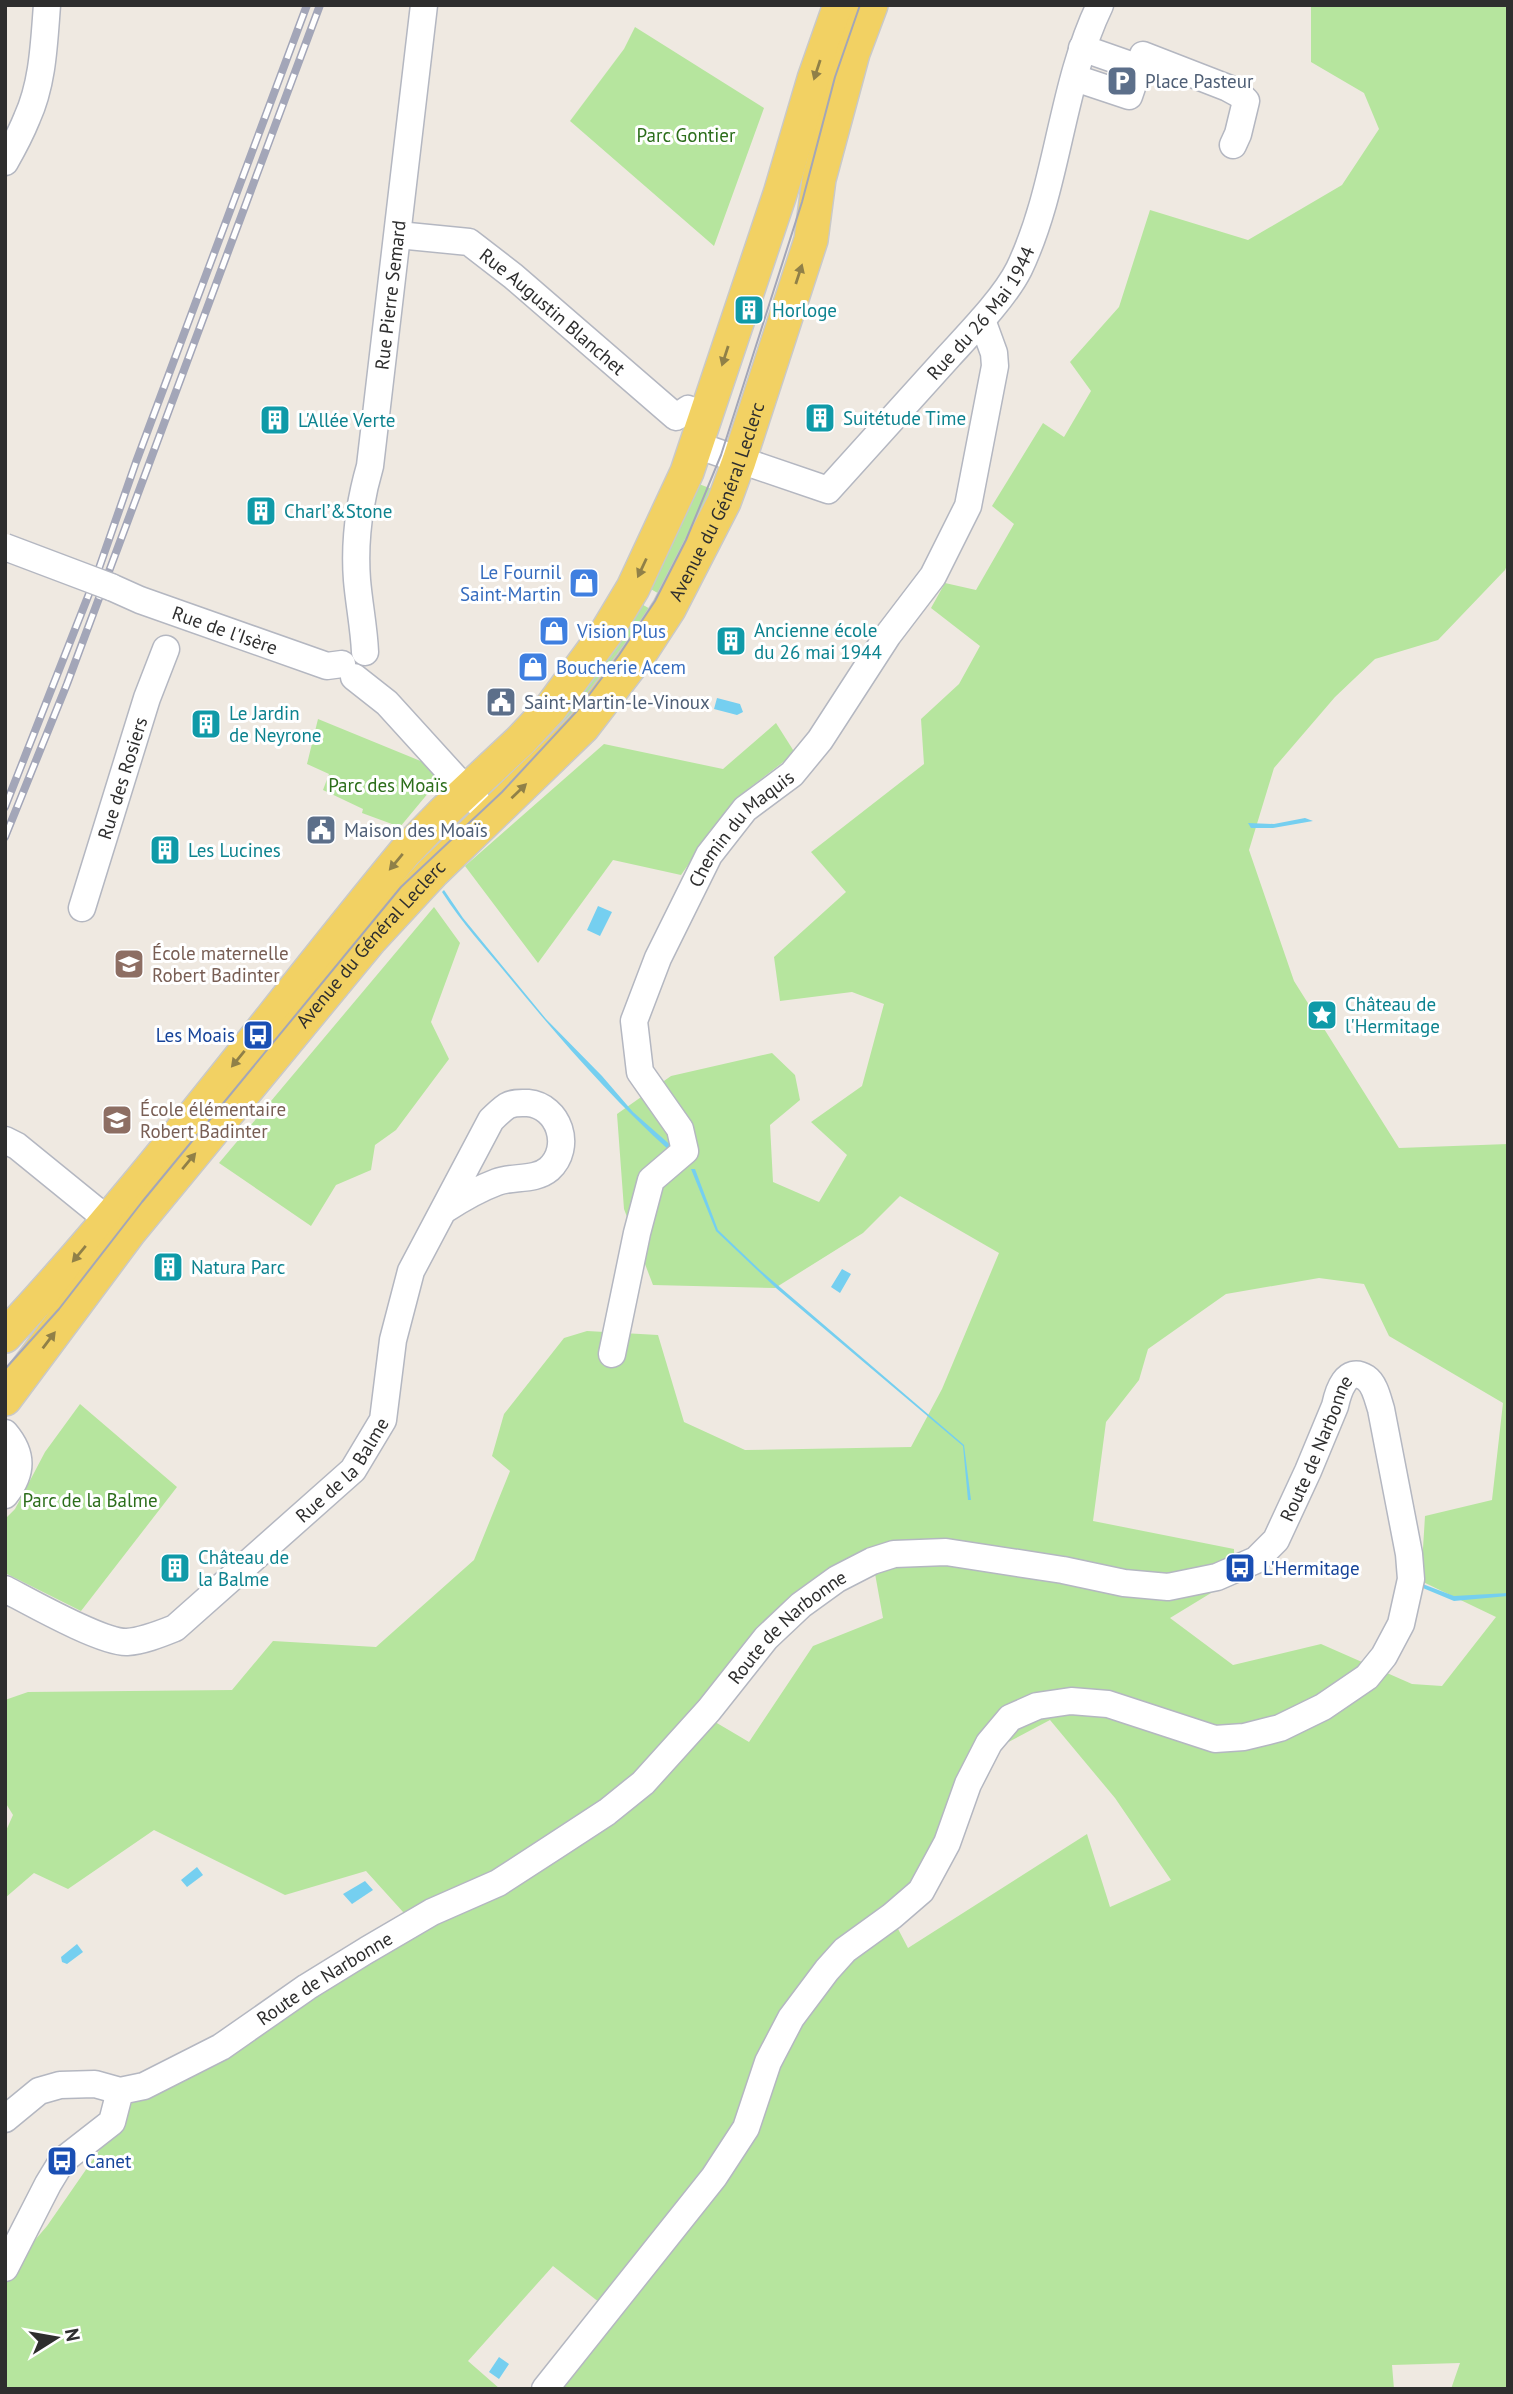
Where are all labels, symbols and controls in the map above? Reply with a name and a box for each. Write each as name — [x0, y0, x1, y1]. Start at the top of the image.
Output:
one-way arrow — [812, 59, 822, 80]
parking icon: Place Pasteur — [1105, 64, 1139, 98]
place label: Place Pasteur — [1145, 69, 1254, 93]
park label: Parc Gontier — [637, 123, 736, 147]
street label: Rue Pierre Semard — [369, 219, 411, 371]
street label: Rue Augustin Blanchet — [475, 243, 631, 380]
street label: Rue du 26 Mai 1944 — [922, 243, 1040, 385]
one-way arrow — [795, 263, 805, 284]
building icon: Horloge — [732, 293, 766, 327]
place label: Horloge — [772, 298, 837, 322]
one-way arrow — [720, 346, 730, 367]
street label: Avenue du Général Leclerc — [663, 399, 769, 605]
building icon: Suitétude Time — [803, 401, 837, 435]
building icon: L'Allée Verte — [258, 403, 292, 437]
place label: Suitétude Time — [843, 406, 966, 430]
place label: L'Allée Verte — [298, 408, 395, 432]
building icon: Charl’&Stone — [244, 494, 278, 528]
place label: Charl’&Stone — [284, 499, 392, 523]
one-way arrow — [637, 558, 648, 578]
place label: Le Fournil Saint-Martin — [460, 560, 561, 606]
shop icon: Le Fournil Saint-Martin — [567, 566, 601, 600]
street label: Rue de l'Isère — [169, 600, 281, 660]
shop icon: Vision Plus — [537, 614, 571, 648]
place label: Ancienne école du 26 mai 1944 — [754, 618, 882, 664]
place label: Vision Plus — [576, 619, 666, 643]
building icon: Ancienne école du 26 mai 1944 — [714, 624, 748, 658]
shop icon: Boucherie Acem — [516, 650, 550, 684]
place label: Boucherie Acem — [556, 655, 686, 679]
public building icon: Saint-Martin-le-Vinoux — [484, 685, 518, 719]
place label: Saint-Martin-le-Vinoux — [524, 690, 710, 714]
place label: Le Jardin de Neyrone — [229, 701, 322, 747]
building icon: Le Jardin de Neyrone — [189, 707, 223, 741]
street label: Rue des Rosiers — [92, 714, 152, 842]
street label: Chemin du Maquis — [683, 765, 799, 891]
park label: Parc des Moaïs — [328, 773, 448, 797]
one-way arrow — [510, 783, 527, 799]
public building icon: Maison des Moaïs — [304, 813, 338, 847]
place label: Maison des Moaïs — [344, 818, 488, 842]
building icon: Les Lucines — [148, 833, 182, 867]
place label: Les Lucines — [188, 838, 281, 862]
one-way arrow — [389, 854, 404, 871]
street label: Avenue du Général Leclerc — [291, 855, 450, 1033]
place label: École maternelle Robert Badinter — [152, 941, 289, 987]
school or university icon: École maternelle Robert Badinter — [112, 947, 146, 981]
place label: Château de l'Hermitage — [1345, 992, 1440, 1038]
place icon: Château de l'Hermitage — [1305, 998, 1339, 1032]
bus stop icon: Les Moais — [241, 1018, 275, 1052]
place label: Les Moais — [156, 1023, 235, 1047]
one-way arrow — [231, 1050, 246, 1068]
place label: École élémentaire Robert Badinter — [140, 1097, 286, 1143]
school or university icon: École élémentaire Robert Badinter — [100, 1103, 134, 1137]
one-way arrow — [181, 1152, 196, 1169]
one-way arrow — [72, 1246, 87, 1263]
building icon: Natura Parc — [151, 1250, 185, 1284]
place label: Natura Parc — [191, 1255, 285, 1279]
one-way arrow — [42, 1331, 56, 1350]
street label: Route de Narbonne — [1274, 1370, 1357, 1525]
street label: Rue de la Balme — [290, 1413, 394, 1528]
park label: Parc de la Balme — [22, 1488, 158, 1512]
place label: Château de la Balme — [198, 1545, 289, 1591]
building icon: Château de la Balme — [158, 1551, 192, 1585]
bus stop icon: L'Hermitage — [1223, 1551, 1257, 1585]
place label: L'Hermitage — [1263, 1556, 1360, 1580]
street label: Route de Narbonne — [722, 1564, 850, 1689]
street label: Route de Narbonne — [252, 1926, 397, 2030]
bus stop icon: Canet — [45, 2144, 79, 2178]
place label: Canet — [85, 2149, 132, 2173]
north arrow — [21, 2303, 91, 2373]
text: N — [60, 2326, 86, 2343]

